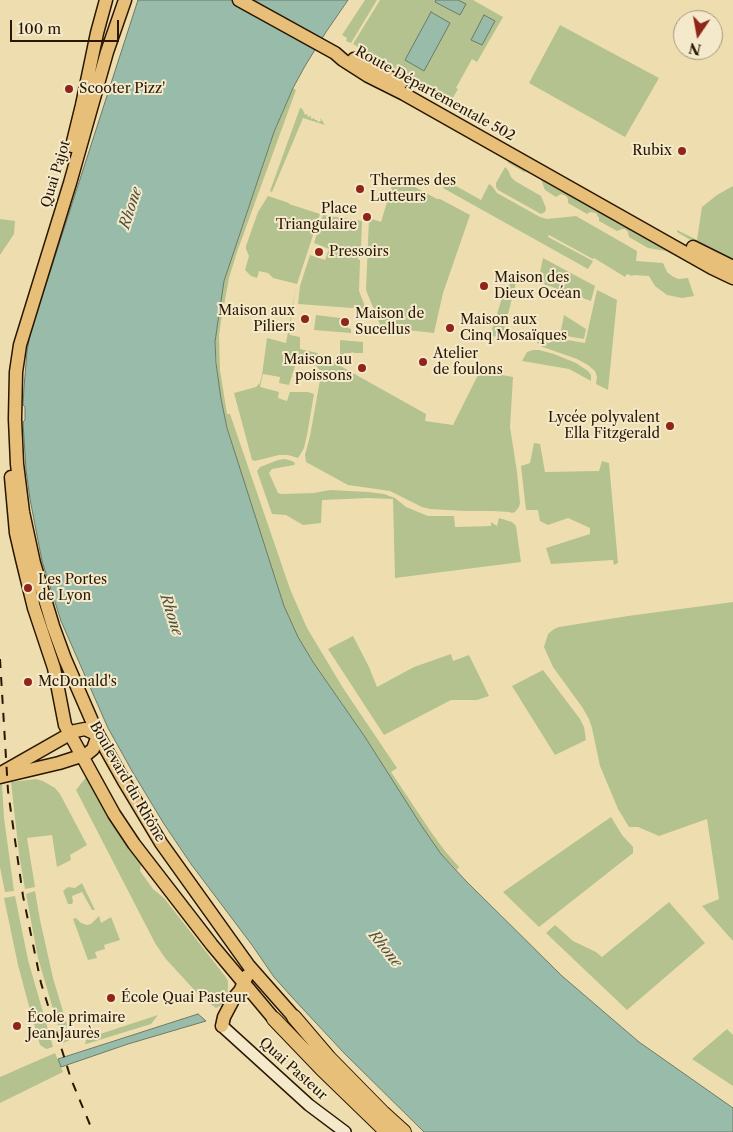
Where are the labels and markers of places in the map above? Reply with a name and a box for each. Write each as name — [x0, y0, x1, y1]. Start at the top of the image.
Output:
place label: Scooter Pizz' — [79, 81, 165, 97]
marker: Scooter Pizz' — [63, 83, 75, 95]
place label: Rubix — [632, 143, 672, 159]
marker: Rubix — [676, 145, 688, 157]
place label: Thermes des Lutteurs — [370, 173, 456, 206]
marker: Thermes des Lutteurs — [354, 183, 366, 195]
place label: Place Triangulaire — [276, 201, 357, 233]
marker: Place Triangulaire — [361, 211, 373, 223]
place label: Pressoirs — [329, 244, 389, 260]
marker: Pressoirs — [313, 246, 325, 258]
place label: Maison des Dieux Océan — [494, 270, 581, 302]
marker: Maison des Dieux Océan — [478, 280, 490, 292]
place label: Maison aux Piliers — [218, 303, 295, 336]
place label: Maison de Sucellus — [355, 306, 424, 338]
place label: Maison aux Cinq Mosaïques — [460, 312, 567, 344]
marker: Maison aux Piliers — [299, 313, 311, 325]
marker: Maison de Sucellus — [339, 316, 351, 328]
marker: Maison aux Cinq Mosaïques — [444, 322, 456, 334]
place label: Atelier de foulons — [433, 346, 503, 378]
place label: Maison au poissons — [283, 352, 352, 384]
marker: Atelier de foulons — [417, 356, 429, 368]
marker: Maison au poissons — [356, 362, 368, 374]
place label: Lycée polyvalent Ella Fitzgerald — [548, 410, 660, 442]
marker: Lycée polyvalent Ella Fitzgerald — [664, 420, 676, 432]
place label: Les Portes de Lyon — [38, 572, 107, 604]
marker: Les Portes de Lyon — [22, 582, 34, 594]
place label: McDonald's — [38, 674, 117, 690]
marker: McDonald's — [22, 676, 34, 688]
place label: École Quai Pasteur — [121, 990, 248, 1006]
marker: École Quai Pasteur — [105, 992, 117, 1004]
place label: École primaire Jean Jaurès — [27, 1010, 125, 1042]
marker: École primaire Jean Jaurès — [11, 1020, 23, 1032]

